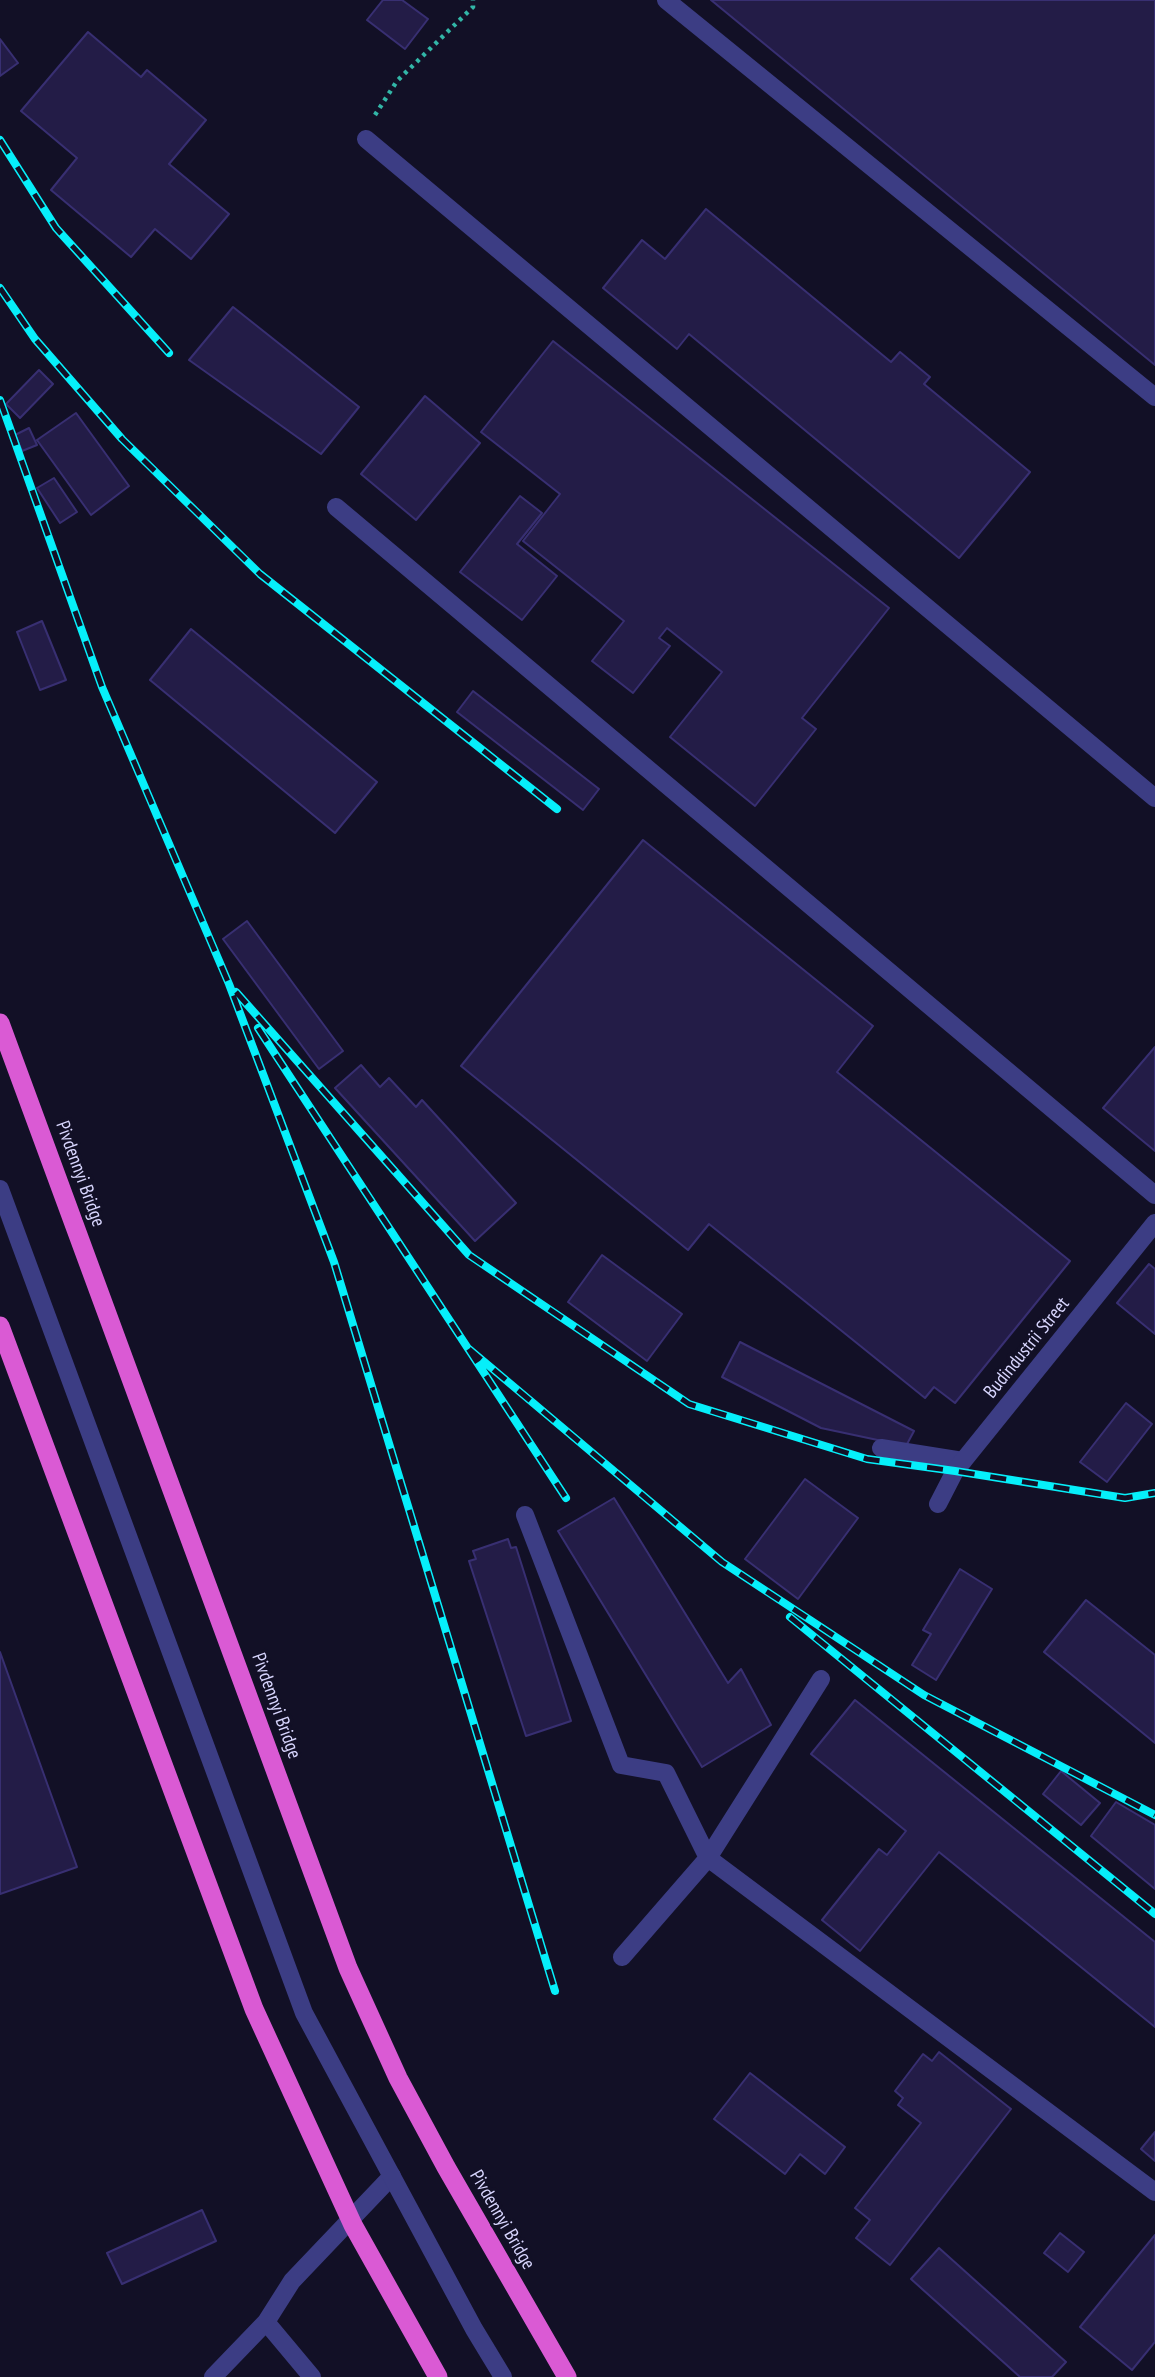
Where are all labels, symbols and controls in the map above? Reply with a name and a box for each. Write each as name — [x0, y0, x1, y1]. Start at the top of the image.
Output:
street label: Pivdennyi Bridge — [50, 1118, 110, 1230]
street label: Budindustrii Street — [979, 1293, 1075, 1403]
street label: Pivdennyi Bridge — [246, 1650, 306, 1762]
street label: Pivdennyi Bridge — [464, 2166, 540, 2274]

